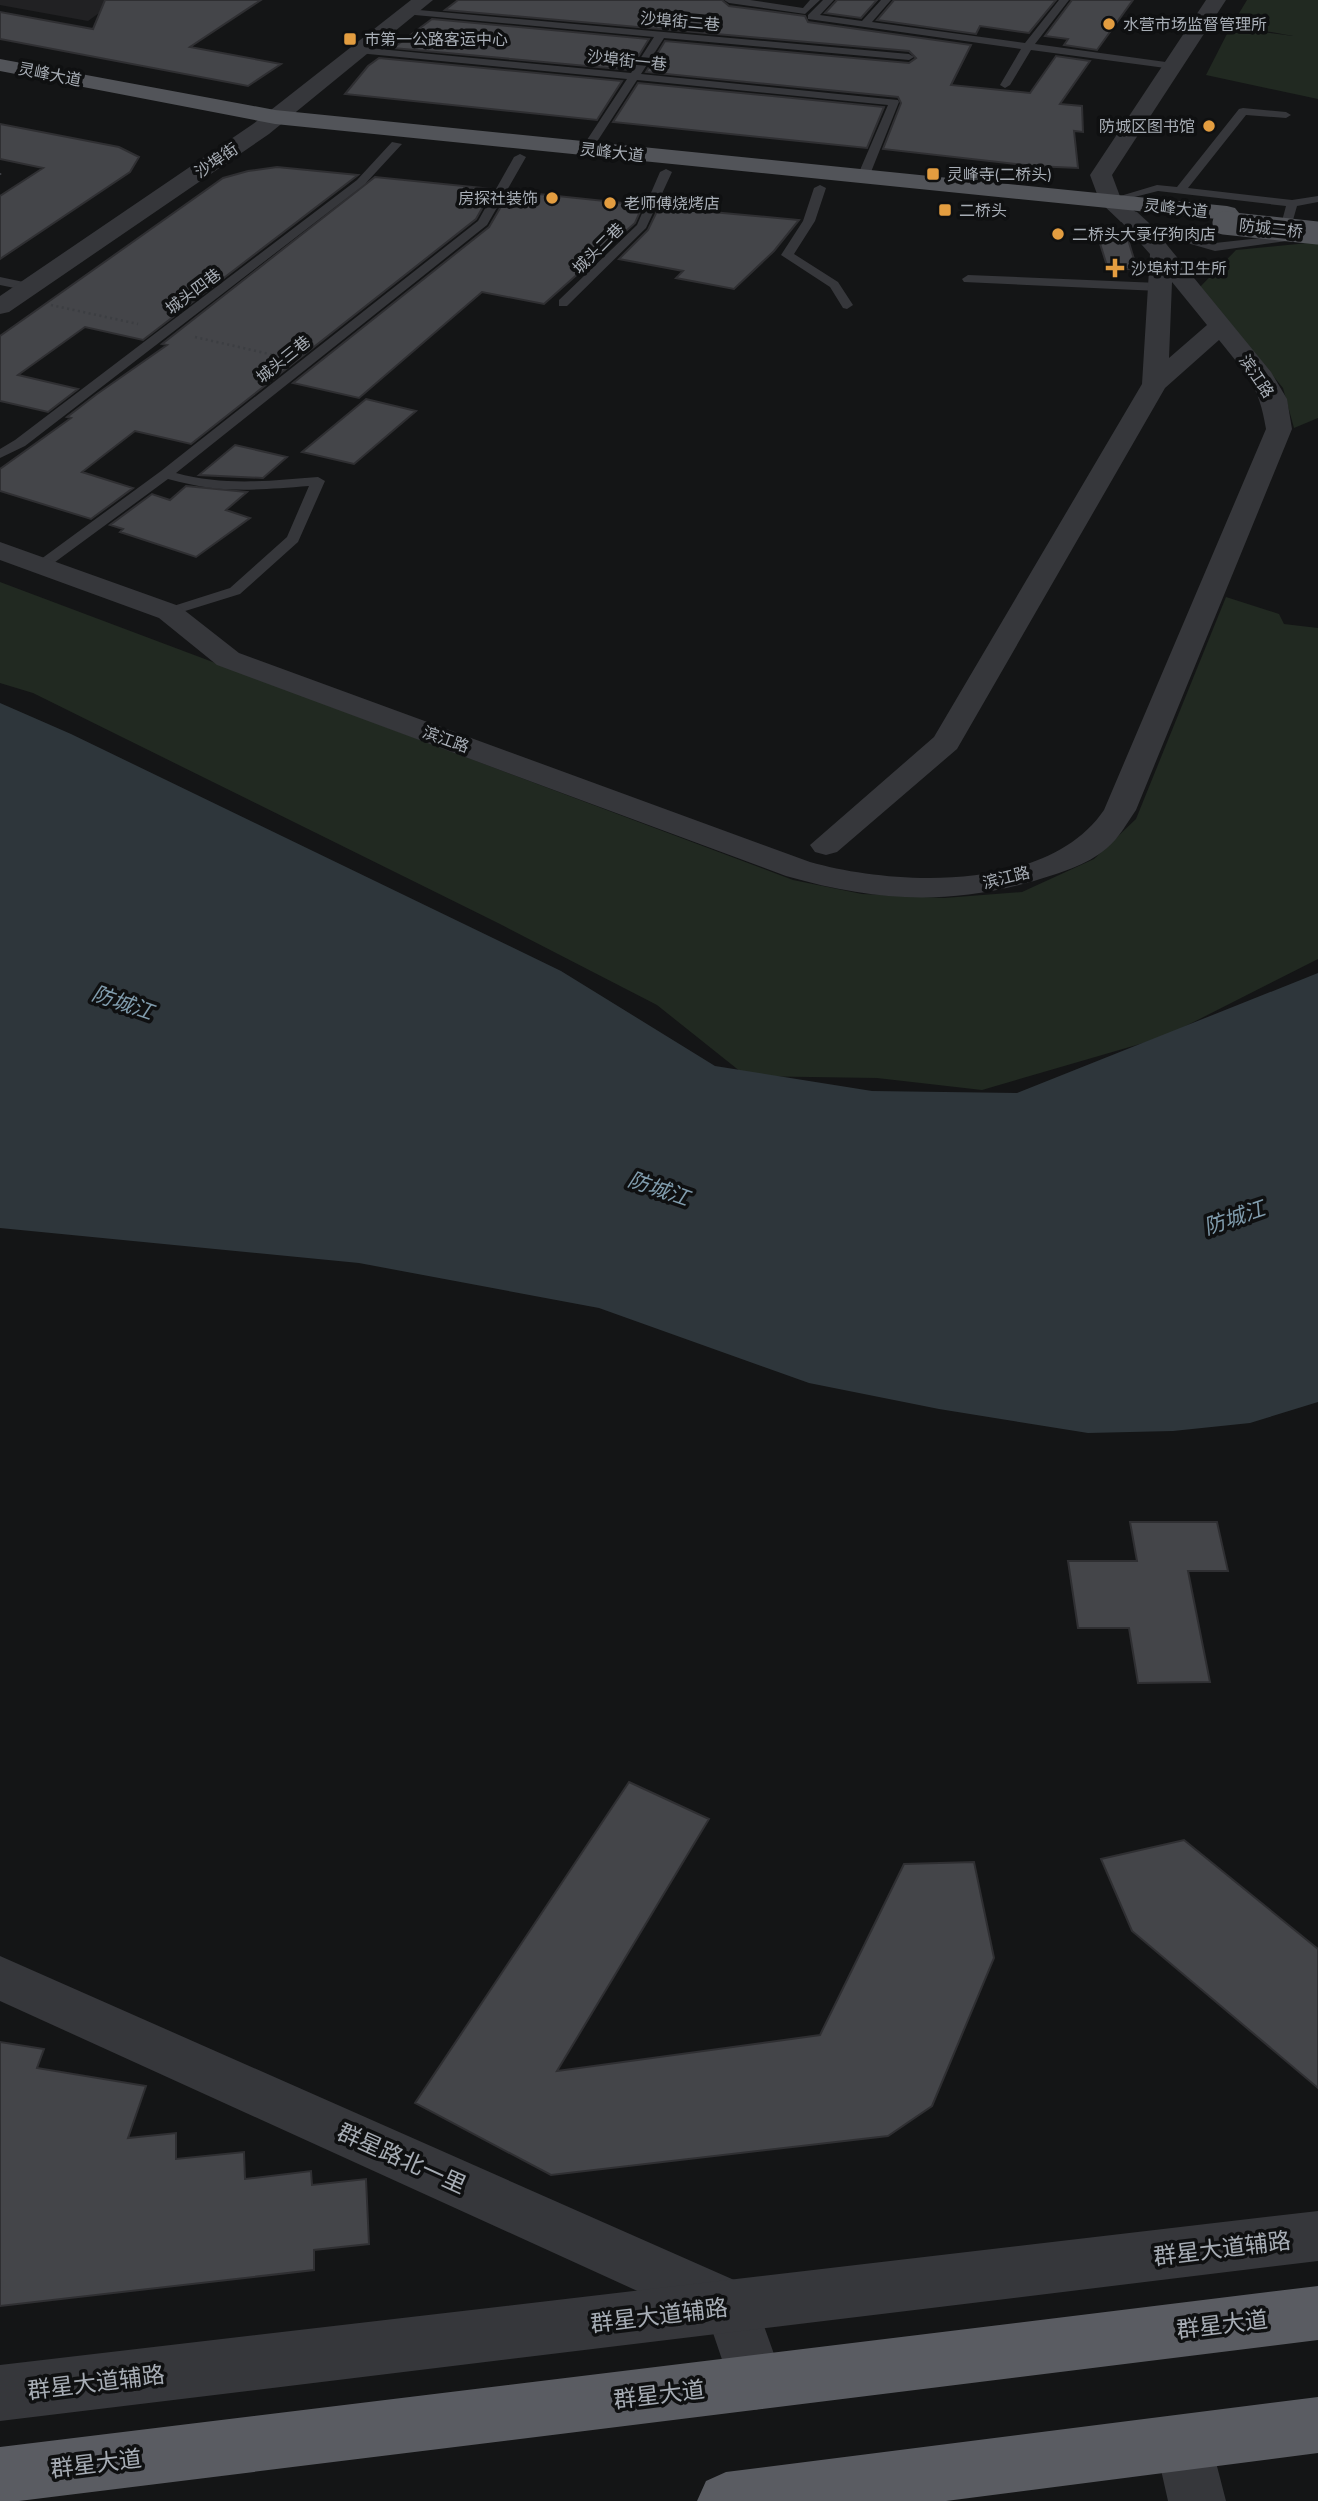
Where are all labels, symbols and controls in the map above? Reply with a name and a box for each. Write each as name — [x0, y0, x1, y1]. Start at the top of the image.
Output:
street label: 沙埠街二巷 — [639, 6, 721, 36]
place label: 水营市场监督管理所 — [1123, 12, 1267, 36]
marker: 水营市场监督管理所 — [1101, 16, 1117, 32]
place label: 巿第一公路客运中心 — [364, 27, 508, 51]
marker: 巿第一公路客运中心 — [342, 31, 358, 47]
street label: 沙埠街一巷 — [586, 44, 668, 76]
street label: 灵峰大道 — [16, 56, 84, 92]
place label: 防城区图书馆 — [1099, 114, 1195, 138]
marker: 防城区图书馆 — [1201, 118, 1217, 134]
street label: 沙埠街 — [189, 137, 243, 183]
street label: 灵峰大道 — [579, 137, 645, 167]
place label: 灵峰寺(二桥头) — [947, 162, 1051, 186]
marker: 灵峰寺(二桥头) — [925, 166, 941, 182]
place label: 房探社装饰 — [458, 186, 538, 210]
marker: 房探社装饰 — [544, 190, 560, 206]
place label: 老师傅烧烤店 — [624, 191, 720, 215]
street label: 灵峰大道 — [1143, 193, 1209, 223]
marker: 老师傅烧烤店 — [602, 195, 618, 211]
place label: 二桥头 — [959, 198, 1007, 222]
marker: 二桥头 — [937, 202, 953, 218]
street label: 防城二桥 — [1238, 213, 1304, 243]
street label: 城头二巷 — [567, 217, 629, 279]
place label: 二桥头大菉仔狗肉店 — [1072, 222, 1216, 246]
marker: 二桥头大菉仔狗肉店 — [1050, 226, 1066, 242]
place label: 沙埠村卫生所 — [1131, 256, 1227, 280]
marker: 沙埠村卫生所 — [1105, 258, 1125, 278]
street label: 城头四巷 — [160, 262, 226, 320]
street label: 城头三巷 — [251, 330, 315, 388]
street label: 滨江路 — [1234, 349, 1280, 403]
street label: 滨江路 — [419, 720, 473, 758]
street label: 滨江路 — [980, 860, 1032, 894]
water label: 防城江 — [88, 977, 160, 1028]
water label: 防城江 — [624, 1163, 696, 1214]
water label: 防城江 — [1199, 1191, 1271, 1242]
street label: 群星路北一里 — [332, 2114, 472, 2202]
street label: 群星大道辅路 — [1151, 2222, 1293, 2274]
street label: 群星大道辅路 — [588, 2289, 730, 2341]
street label: 群星大道 — [1174, 2301, 1270, 2347]
street label: 群星大道辅路 — [25, 2356, 167, 2408]
street label: 群星大道 — [611, 2371, 707, 2417]
street label: 群星大道 — [48, 2440, 144, 2486]

